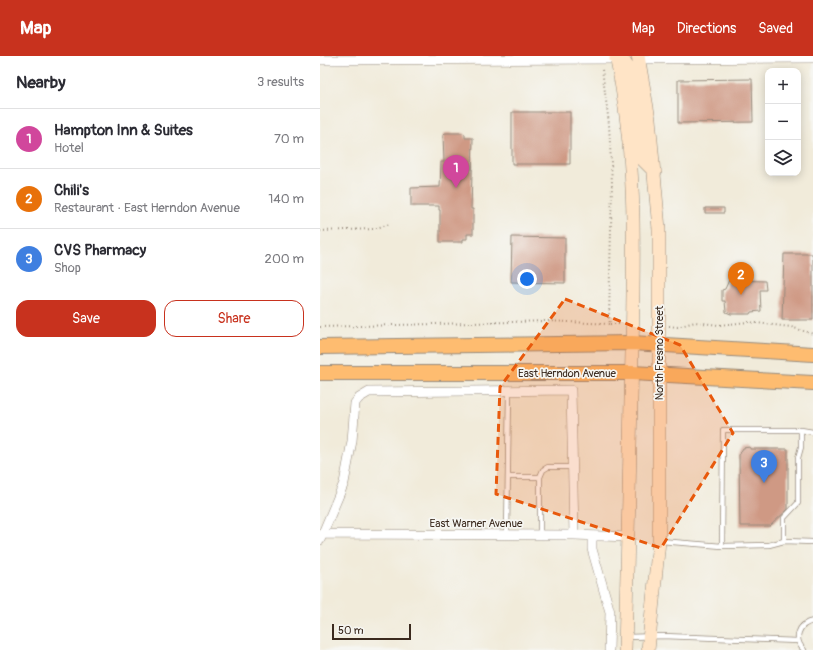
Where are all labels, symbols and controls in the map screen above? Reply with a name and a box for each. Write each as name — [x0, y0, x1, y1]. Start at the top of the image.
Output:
text: Map — [20, 16, 51, 40]
text: Map — [632, 20, 655, 37]
text: Directions — [677, 20, 736, 37]
text: Saved — [758, 20, 793, 37]
map controls — [765, 68, 801, 176]
button: + — [765, 68, 801, 104]
text: Nearby — [16, 72, 65, 93]
text: 3 results — [257, 74, 304, 90]
button: − — [765, 104, 801, 140]
text: Hampton Inn & Suites — [54, 121, 193, 140]
text: 1 — [26, 131, 32, 147]
text: 70 m — [274, 131, 304, 147]
text: Hotel — [54, 140, 84, 156]
button: layers — [765, 140, 801, 176]
pin: 1 — [443, 155, 469, 188]
text: Chili's — [54, 181, 89, 200]
text: 2 — [25, 191, 33, 207]
text: 140 m — [268, 191, 304, 207]
text: Restaurant · East Herndon Avenue — [54, 200, 240, 216]
text: CVS Pharmacy — [54, 241, 146, 260]
text: 3 — [25, 251, 33, 267]
text: 200 m — [265, 251, 304, 267]
text: Shop — [54, 260, 81, 276]
pin: 2 — [728, 262, 754, 295]
your location — [517, 269, 537, 289]
button: Save — [16, 300, 156, 337]
button: Share — [164, 300, 304, 337]
street label: North Fresno Street — [653, 305, 666, 400]
street label: East Herndon Avenue — [518, 367, 617, 380]
pin: 3 — [751, 450, 777, 483]
street label: East Warner Avenue — [430, 517, 523, 530]
scale bar — [332, 622, 411, 641]
text: 50 m — [338, 624, 364, 637]

